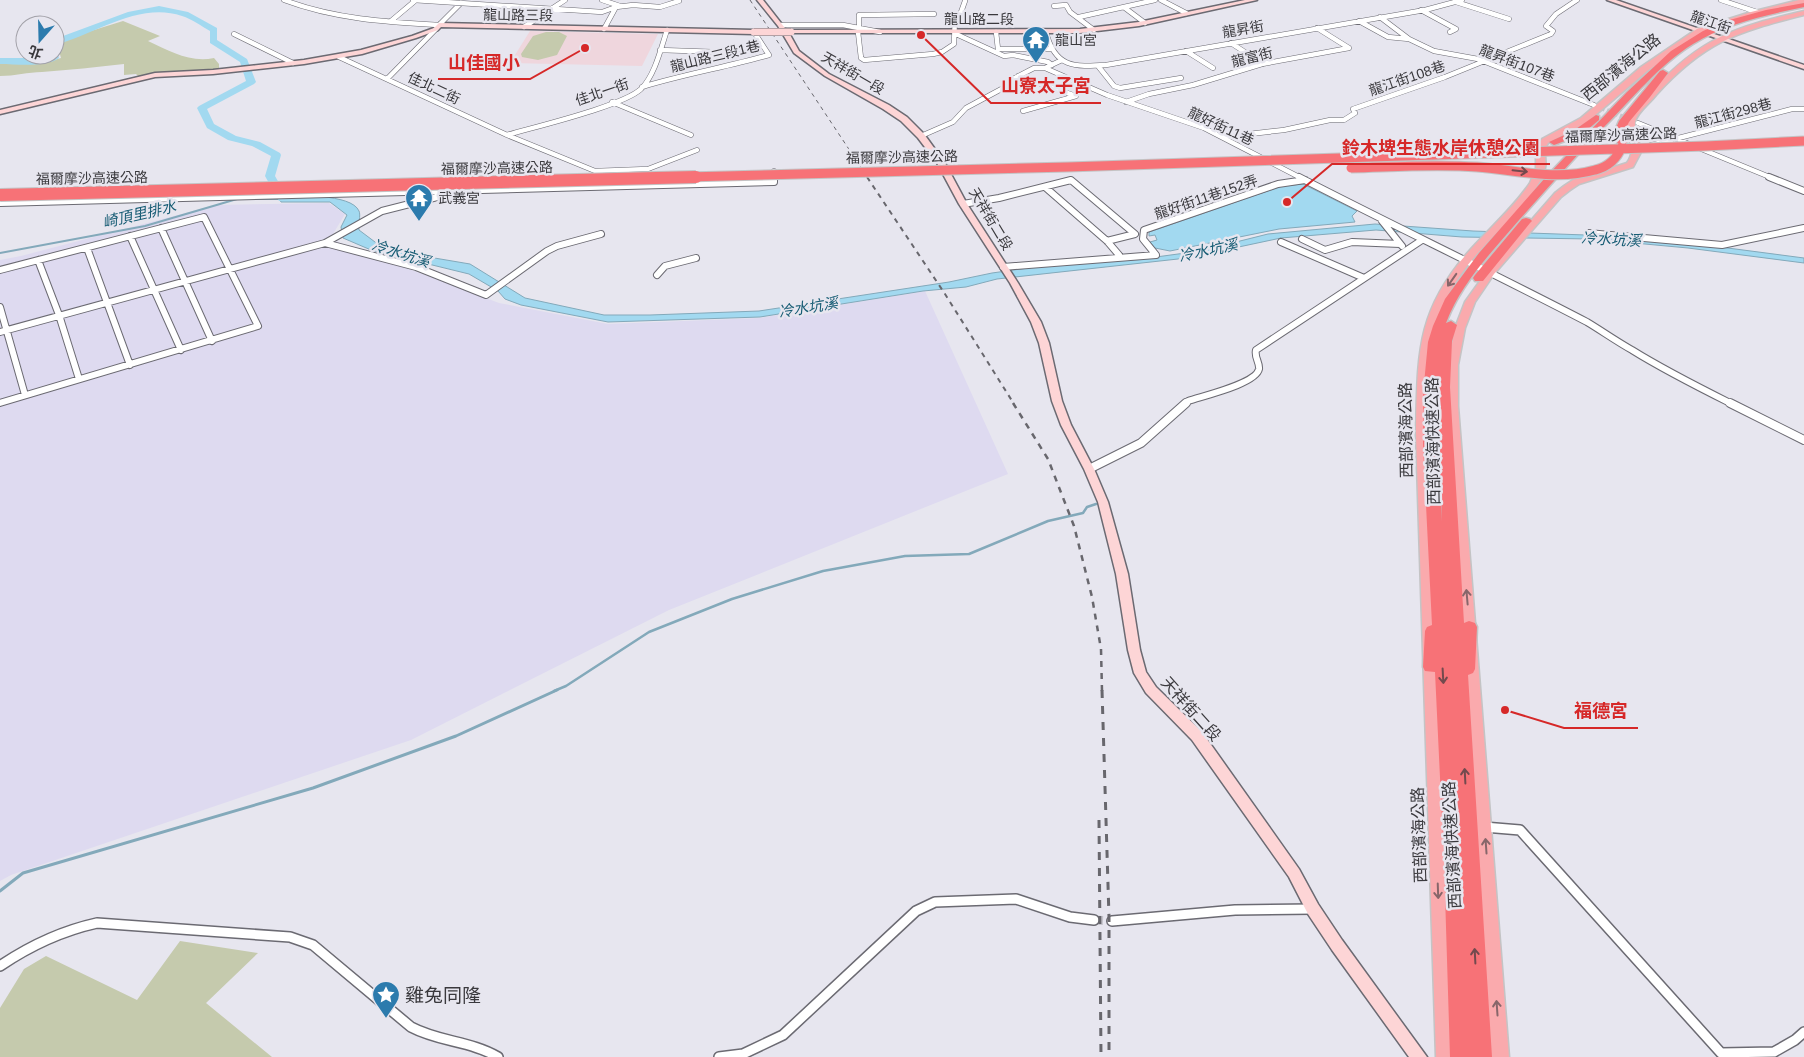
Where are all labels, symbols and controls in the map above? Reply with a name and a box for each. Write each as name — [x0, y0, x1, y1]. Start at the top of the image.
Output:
street label: 龍山路三段 — [483, 6, 553, 24]
street label: 龍江街 — [1689, 8, 1733, 36]
street label: 龍山路二段 — [944, 11, 1014, 27]
north arrow — [15, 15, 65, 65]
street label: 龍昇街 — [1221, 17, 1265, 41]
temple icon: 龍山宮 — [1021, 25, 1051, 64]
street label: 西部濱海公路 — [1578, 30, 1664, 104]
place label: 龍山宮 — [1055, 32, 1097, 48]
street label: 龍山路三段1巷 — [669, 37, 761, 75]
street label: 龍昇街107巷 — [1477, 41, 1557, 85]
text: 北 — [26, 42, 45, 62]
street label: 龍富街 — [1230, 44, 1274, 70]
callout: 山佳國小 — [438, 46, 530, 79]
street label: 天祥街一段 — [819, 49, 887, 97]
text: 山佳國小 — [448, 53, 520, 73]
street label: 龍江街108巷 — [1367, 58, 1447, 98]
street label: 佳北二街 — [405, 69, 463, 107]
callout: 山寮太子宮 — [991, 70, 1101, 103]
street label: 佳北一街 — [573, 75, 631, 109]
text: 山寮太子宮 — [1001, 76, 1091, 96]
street label: 龍江街298巷 — [1693, 95, 1773, 131]
street label: 龍好街11巷 — [1186, 104, 1256, 148]
street label: 福爾摩沙高速公路 — [1565, 125, 1677, 145]
callout: 鈴木埤生態水岸休憩公園 — [1332, 131, 1550, 164]
text: 鈴木埤生態水岸休憩公園 — [1342, 138, 1540, 158]
street label: 福爾摩沙高速公路 — [846, 148, 958, 166]
street label: 福爾摩沙高速公路 — [441, 159, 553, 177]
one-way arrow — [1512, 166, 1528, 176]
street label: 福爾摩沙高速公路 — [36, 169, 148, 187]
street label: 龍好街11巷152弄 — [1152, 172, 1260, 222]
temple icon: 武義宮 — [404, 183, 434, 222]
street label: 天祥街二段 — [966, 185, 1016, 253]
place label: 武義宮 — [438, 190, 480, 206]
water label: 崎頂里排水 — [101, 197, 178, 231]
water label: 冷水坑溪 — [1581, 229, 1643, 249]
water label: 冷水坑溪 — [1177, 235, 1241, 265]
water label: 冷水坑溪 — [370, 236, 434, 271]
one-way arrow — [1447, 273, 1457, 287]
water label: 冷水坑溪 — [777, 294, 841, 320]
street label: 西部濱海快速公路 — [1423, 377, 1443, 505]
street label: 西部濱海公路 — [1397, 382, 1415, 478]
one-way arrow — [1462, 589, 1471, 605]
one-way arrow — [1439, 668, 1448, 684]
street label: 天祥街二段 — [1158, 674, 1224, 744]
callout: 福德宮 — [1564, 695, 1638, 728]
text: 福德宮 — [1574, 701, 1628, 721]
one-way arrow — [1461, 768, 1470, 784]
street label: 西部濱海快速公路 — [1440, 781, 1464, 909]
street label: 西部濱海公路 — [1409, 787, 1429, 883]
one-way arrow — [1481, 839, 1490, 855]
one-way arrow — [1433, 882, 1443, 899]
one-way arrow — [1471, 948, 1480, 964]
place icon: 雞兔同隆 — [371, 980, 401, 1019]
place label: 雞兔同隆 — [405, 985, 481, 1006]
one-way arrow — [1492, 1001, 1501, 1017]

